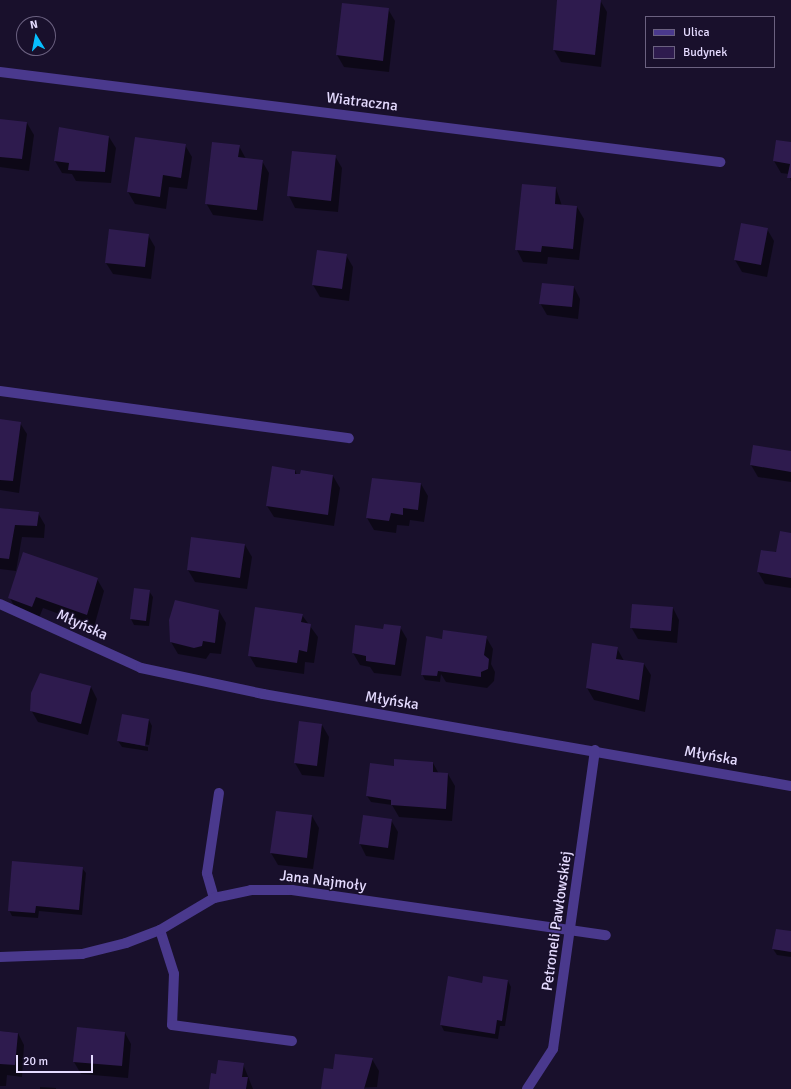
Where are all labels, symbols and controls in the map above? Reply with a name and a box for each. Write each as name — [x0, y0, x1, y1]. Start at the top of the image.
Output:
north arrow — [16, 16, 56, 56]
legend — [645, 16, 775, 68]
text: N — [29, 18, 39, 32]
text: Ulica — [683, 25, 710, 40]
text: Budynek — [683, 45, 727, 60]
street label: Wiatraczna — [325, 89, 399, 115]
street label: Młyńska — [54, 606, 110, 644]
street label: Młyńska — [364, 688, 420, 714]
street label: Młyńska — [683, 742, 739, 770]
street label: Petroneli Pawłowskiej — [538, 850, 576, 992]
street label: Jana Najmoły — [279, 867, 367, 895]
scale bar — [18, 1047, 95, 1073]
text: 20 m — [23, 1054, 48, 1069]

